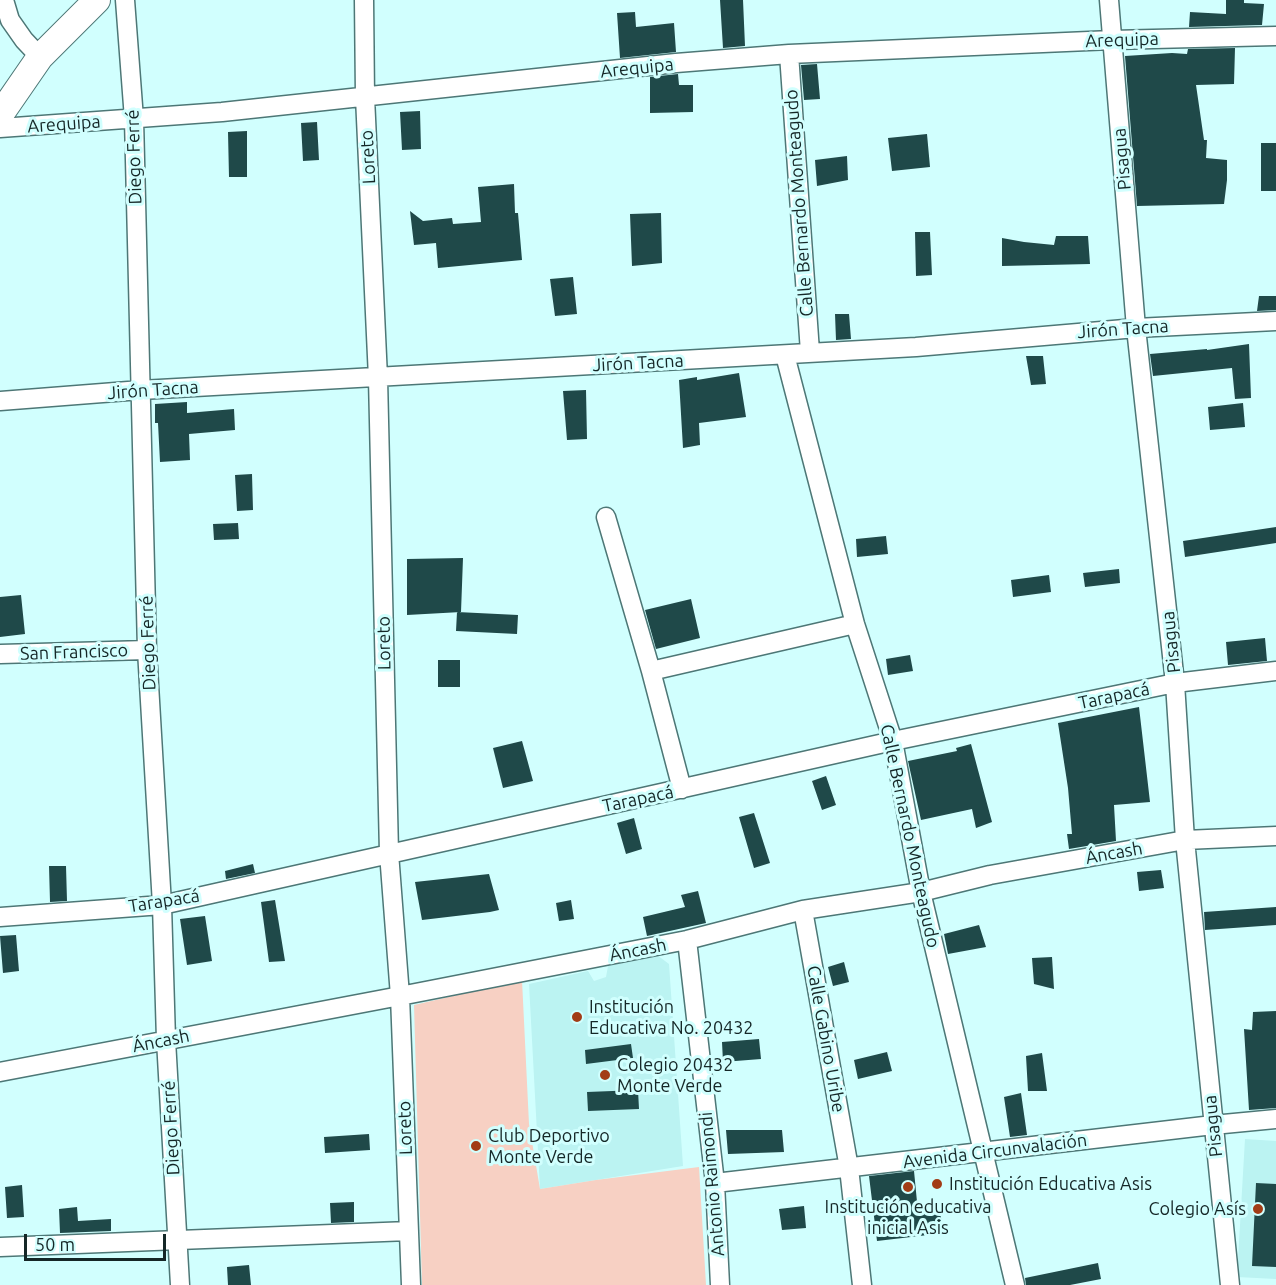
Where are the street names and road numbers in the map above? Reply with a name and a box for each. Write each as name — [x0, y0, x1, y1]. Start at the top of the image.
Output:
street label: Arequipa — [1085, 28, 1159, 52]
street label: Arequipa — [599, 53, 675, 83]
street label: Calle Bernardo Monteagudo — [780, 89, 818, 317]
street label: Diego Ferré — [122, 109, 146, 205]
street label: Arequipa — [27, 111, 101, 137]
street label: Pisagua — [1109, 127, 1135, 191]
street label: Loreto — [356, 129, 380, 185]
street label: Jirón Tacna — [1077, 315, 1169, 343]
street label: Jirón Tacna — [592, 350, 684, 376]
street label: Jirón Tacna — [107, 376, 199, 404]
street label: Diego Ferré — [136, 595, 160, 691]
street label: Pisagua — [1157, 610, 1185, 674]
street label: Loreto — [373, 616, 395, 670]
street label: San Francisco — [20, 639, 128, 665]
street label: Tarapacá — [1077, 678, 1151, 714]
street label: Calle Bernardo Monteagudo — [876, 722, 944, 950]
street label: Tarapacá — [601, 781, 675, 817]
street label: Áncash — [1084, 837, 1144, 869]
street label: Tarapacá — [127, 885, 201, 917]
street label: Áncash — [608, 934, 668, 966]
street label: Calle Gabino Uribe — [802, 964, 850, 1114]
street label: Áncash — [131, 1025, 191, 1057]
street label: Diego Ferré — [158, 1080, 184, 1176]
street label: Pisagua — [1199, 1094, 1227, 1158]
street label: Loreto — [393, 1101, 417, 1155]
street label: Antonio Raimondi — [695, 1111, 729, 1257]
street label: Avenida Circunvalación — [902, 1129, 1088, 1173]

